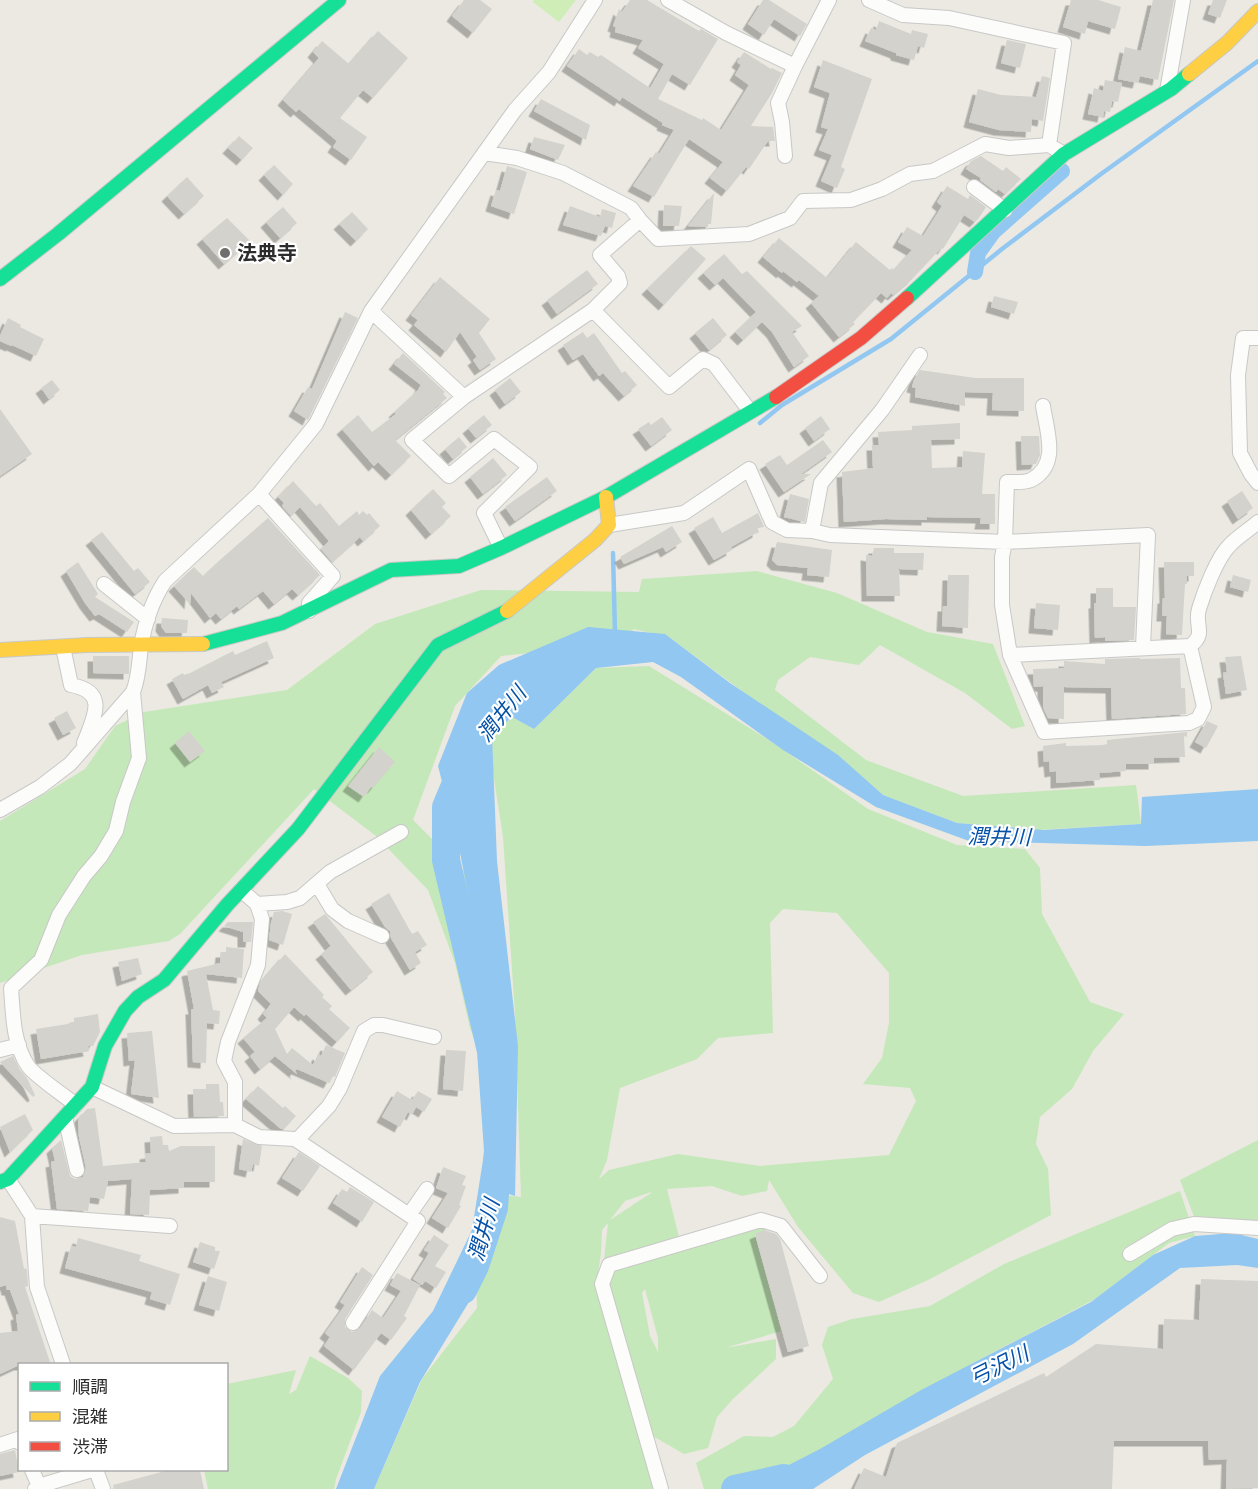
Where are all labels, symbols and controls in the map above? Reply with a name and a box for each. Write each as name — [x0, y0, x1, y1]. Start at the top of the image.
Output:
place label: 法典寺 — [237, 241, 297, 265]
marker: 法典寺 — [218, 246, 232, 260]
water label: 潤井川 — [472, 680, 532, 746]
water label: 潤井川 — [967, 823, 1033, 850]
water label: 潤井川 — [463, 1194, 505, 1264]
water label: 弓沢川 — [965, 1340, 1034, 1391]
legend — [18, 1363, 228, 1471]
text: 順調 — [72, 1376, 108, 1397]
text: 混雑 — [72, 1406, 108, 1427]
text: 渋滞 — [72, 1436, 108, 1457]

